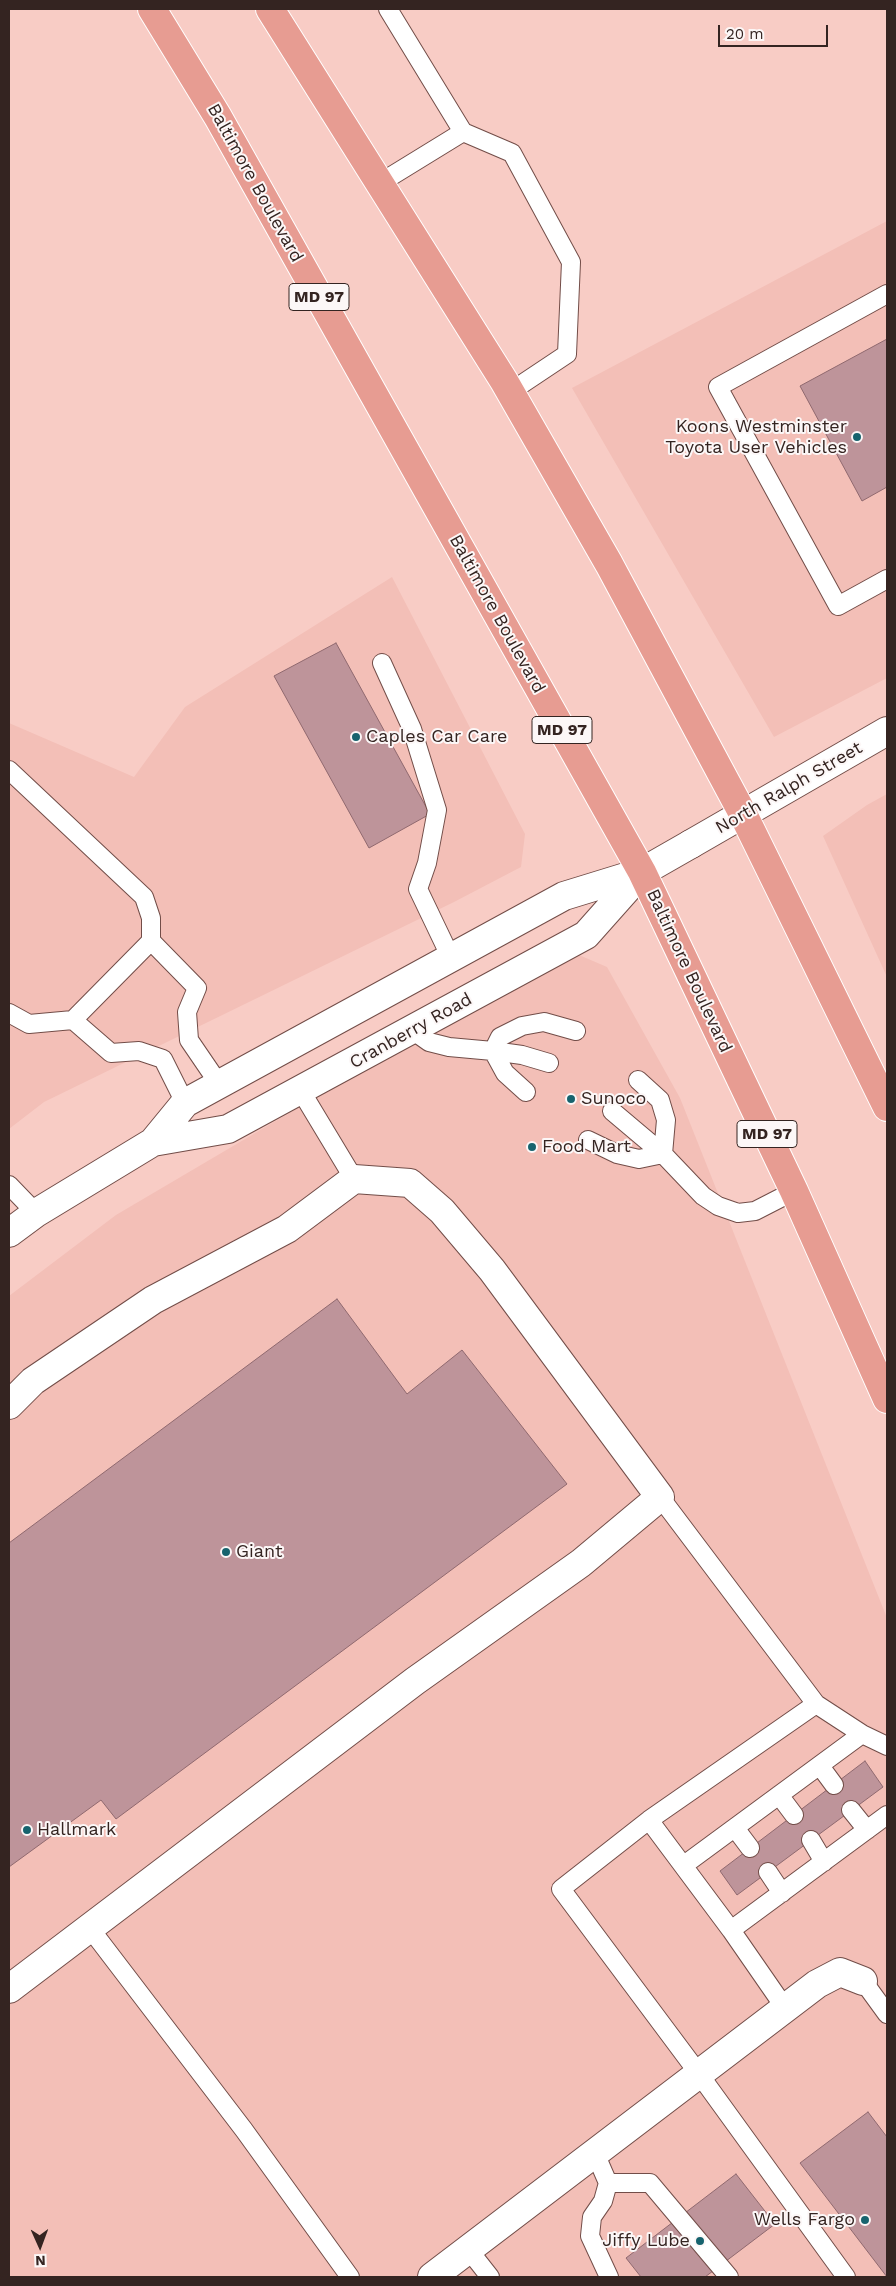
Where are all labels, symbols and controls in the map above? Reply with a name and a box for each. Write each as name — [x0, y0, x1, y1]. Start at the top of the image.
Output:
scale bar — [721, 15, 831, 47]
text: 20 m — [726, 25, 764, 43]
street label: Baltimore Boulevard — [202, 100, 308, 266]
road number: MD 97 — [289, 284, 349, 310]
place label: Koons Westminster Toyota User Vehicles — [665, 416, 847, 458]
marker: Koons Westminster Toyota User Vehicles — [851, 431, 863, 443]
street label: Baltimore Boulevard — [444, 531, 550, 697]
road number: MD 97 — [532, 716, 592, 744]
place label: Caples Car Care — [366, 726, 507, 748]
marker: Caples Car Care — [350, 731, 362, 743]
street label: North Ralph Street — [712, 737, 866, 839]
street label: Baltimore Boulevard — [642, 886, 736, 1056]
street label: Cranberry Road — [346, 988, 476, 1074]
place label: Sunoco — [581, 1088, 646, 1110]
marker: Sunoco — [565, 1093, 577, 1105]
road number: MD 97 — [737, 1120, 797, 1148]
place label: Food Mart — [542, 1136, 631, 1158]
marker: Food Mart — [526, 1141, 538, 1153]
place label: Giant — [236, 1541, 283, 1563]
marker: Giant — [220, 1546, 232, 1558]
place label: Hallmark — [37, 1819, 116, 1841]
marker: Hallmark — [21, 1824, 33, 1836]
place label: Wells Fargo — [754, 2209, 855, 2231]
marker: Wells Fargo — [859, 2214, 871, 2226]
north arrow — [15, 2221, 65, 2271]
place label: Jiffy Lube — [602, 2230, 690, 2252]
marker: Jiffy Lube — [694, 2235, 706, 2247]
text: N — [35, 2253, 46, 2269]

